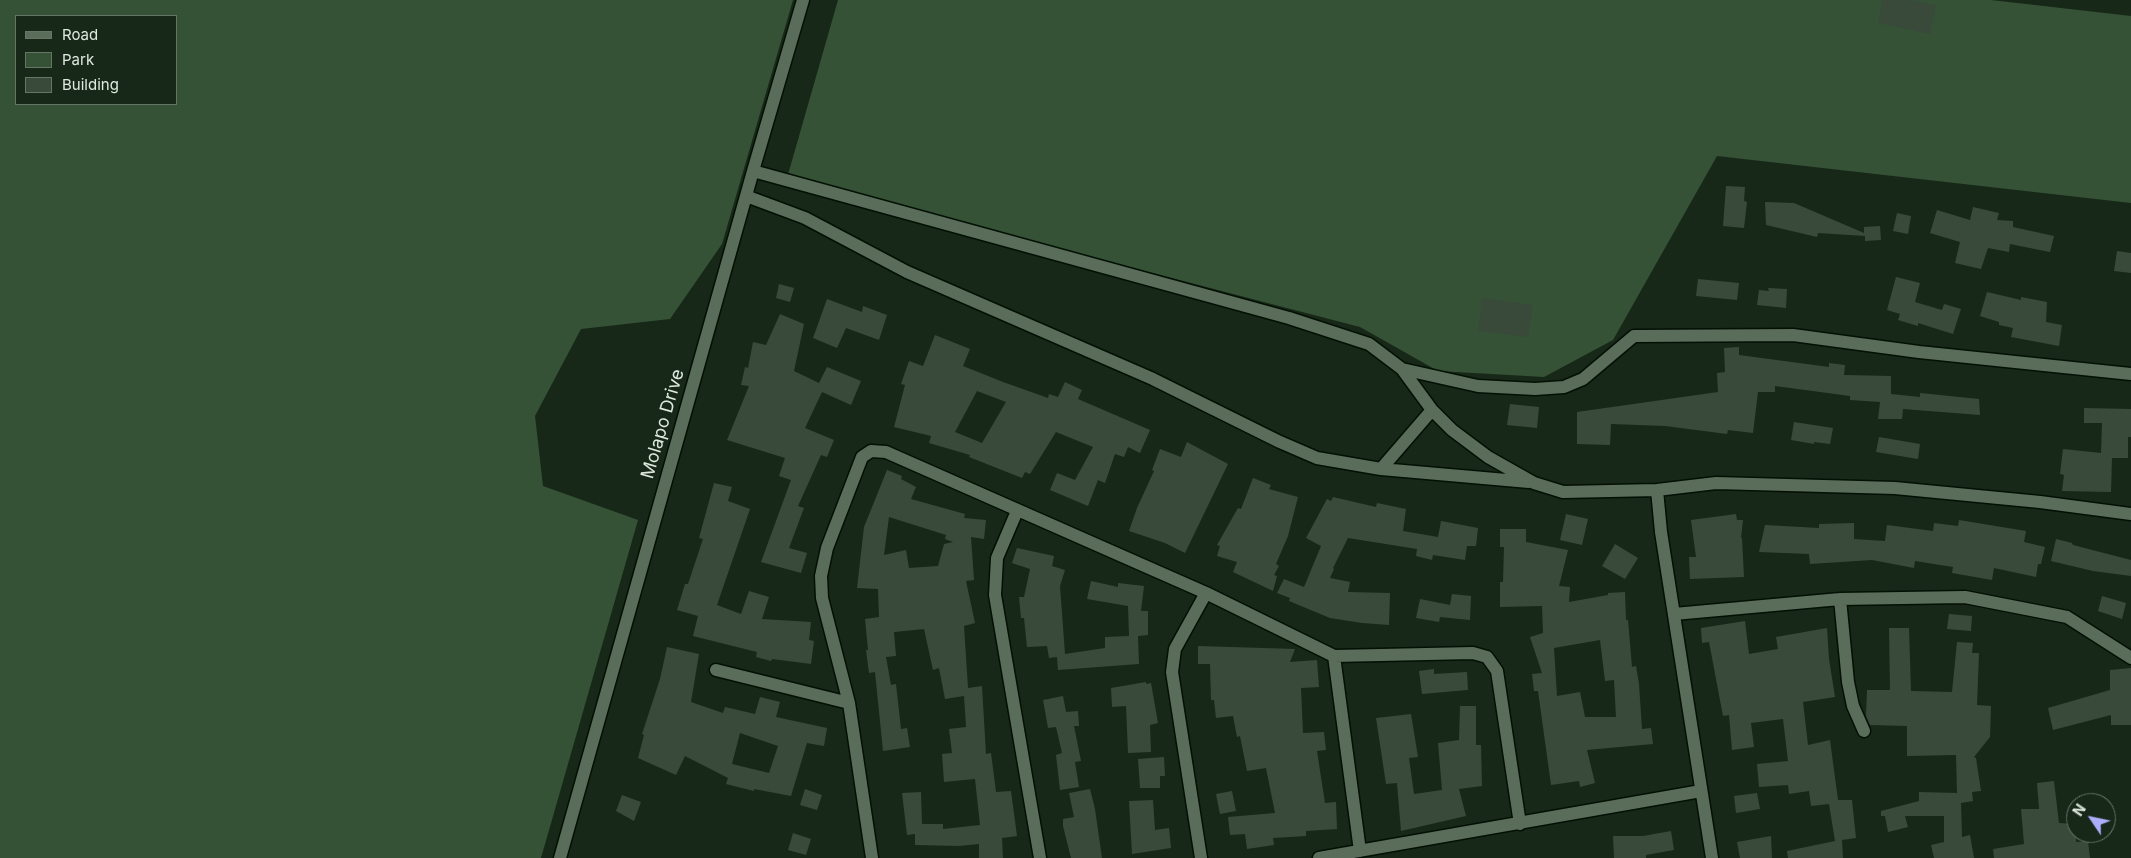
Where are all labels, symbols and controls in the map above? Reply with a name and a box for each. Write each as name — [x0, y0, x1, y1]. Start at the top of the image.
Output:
legend — [15, 15, 178, 105]
text: Road — [62, 25, 98, 44]
text: Park — [62, 50, 94, 69]
text: Building — [62, 75, 119, 94]
street label: Molapo Drive — [637, 367, 689, 481]
north arrow — [2066, 793, 2116, 843]
text: N — [2069, 801, 2089, 819]

